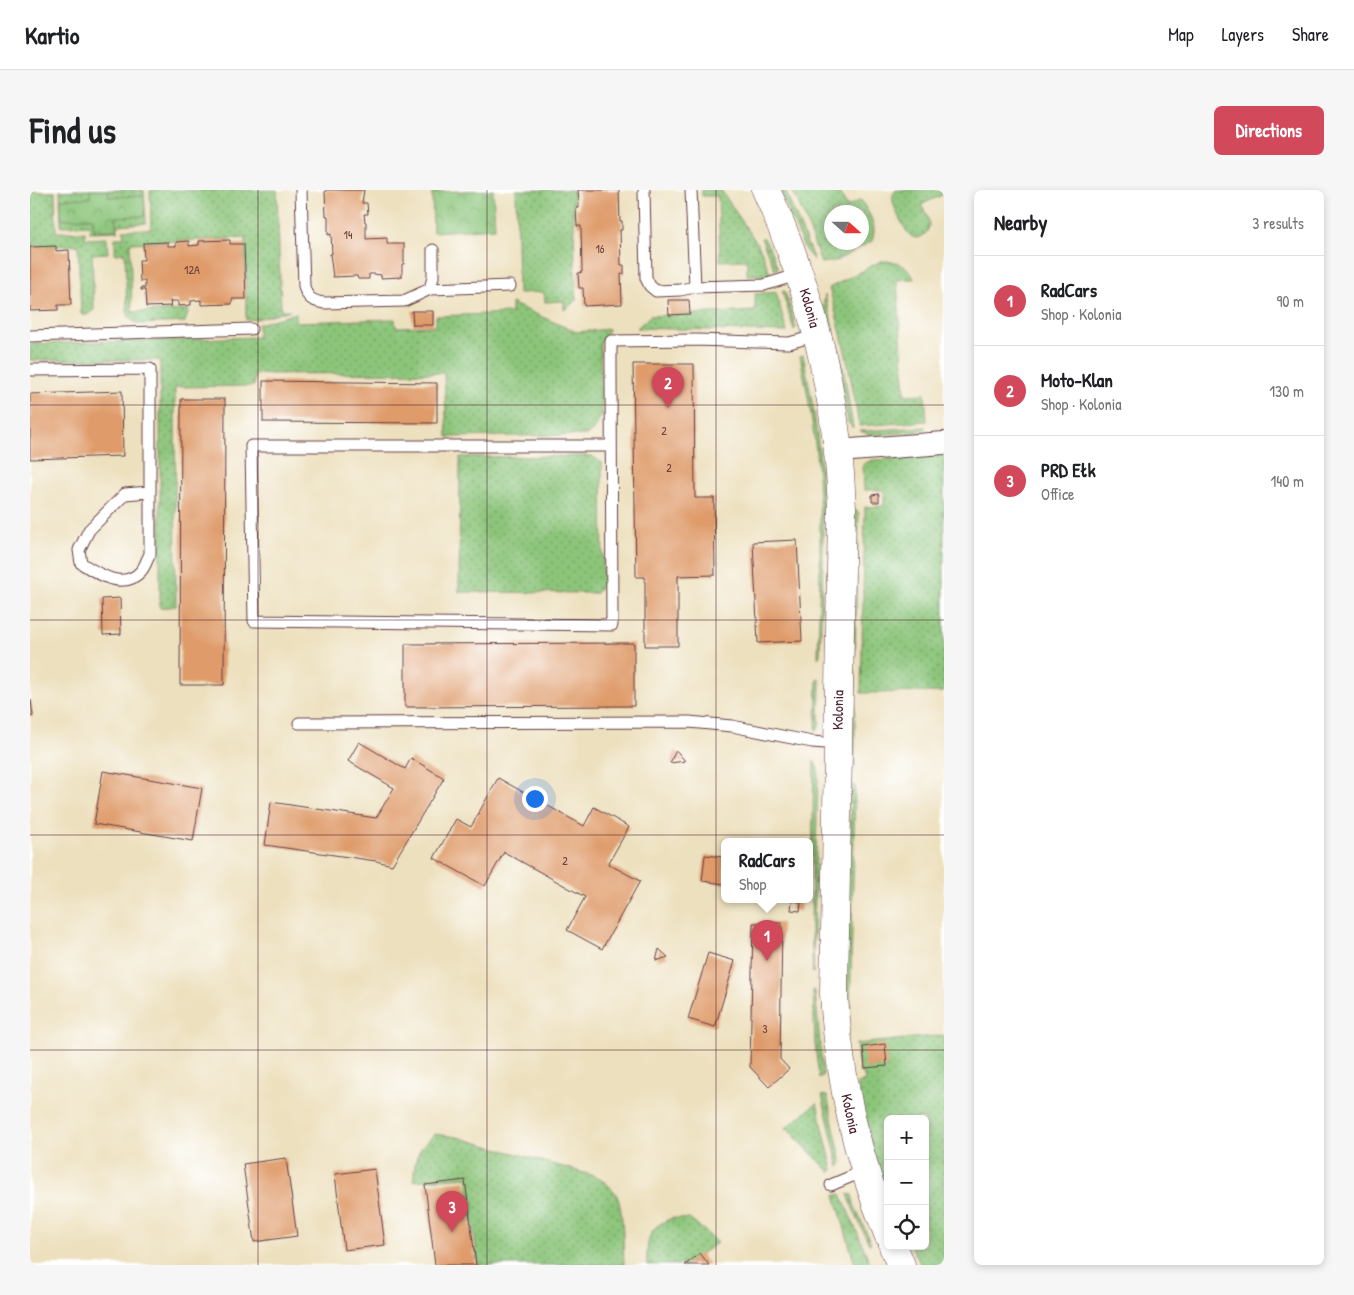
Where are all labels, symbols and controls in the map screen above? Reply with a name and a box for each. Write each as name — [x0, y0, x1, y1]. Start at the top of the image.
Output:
text: Kartio — [25, 19, 80, 51]
text: Map — [1168, 22, 1194, 47]
text: Layers — [1222, 22, 1264, 47]
text: Share — [1292, 22, 1329, 47]
button: Directions — [1214, 106, 1324, 155]
text: Find us — [30, 107, 116, 154]
north arrow — [824, 205, 869, 250]
text: Nearby — [994, 208, 1047, 237]
text: 3 results — [1252, 212, 1304, 234]
house number: 14 — [344, 226, 353, 243]
house number: 16 — [595, 240, 605, 257]
house number: 12A — [184, 261, 200, 278]
text: RadCars — [1041, 277, 1097, 303]
street label: Kolonia — [795, 286, 826, 330]
text: 1 — [1007, 290, 1013, 312]
text: 90 m — [1276, 290, 1304, 312]
text: Shop · Kolonia — [1041, 303, 1122, 325]
pin: 2 — [652, 367, 684, 408]
text: Moto-Klan — [1041, 367, 1113, 393]
text: 2 — [1006, 380, 1014, 402]
text: 130 m — [1269, 380, 1304, 402]
text: Shop · Kolonia — [1041, 393, 1122, 415]
house number: 2 — [661, 422, 667, 439]
text: PRD Ełk — [1041, 457, 1096, 483]
house number: 2 — [666, 459, 672, 476]
text: 3 — [1006, 470, 1014, 492]
text: 140 m — [1270, 470, 1304, 492]
text: Office — [1041, 483, 1074, 505]
street label: Kolonia — [827, 690, 848, 730]
your location — [522, 786, 548, 812]
popup — [721, 838, 813, 903]
text: RadCars — [739, 847, 795, 873]
house number: 2 — [562, 852, 568, 869]
text: Shop — [739, 873, 766, 895]
pin: 1 — [751, 920, 783, 961]
house number: 3 — [762, 1020, 768, 1037]
street label: Kolonia — [836, 1092, 866, 1136]
map controls — [884, 1115, 929, 1250]
button: + — [884, 1115, 929, 1160]
button: − — [884, 1160, 929, 1205]
pin: 3 — [436, 1191, 468, 1232]
button: locate — [884, 1205, 929, 1250]

